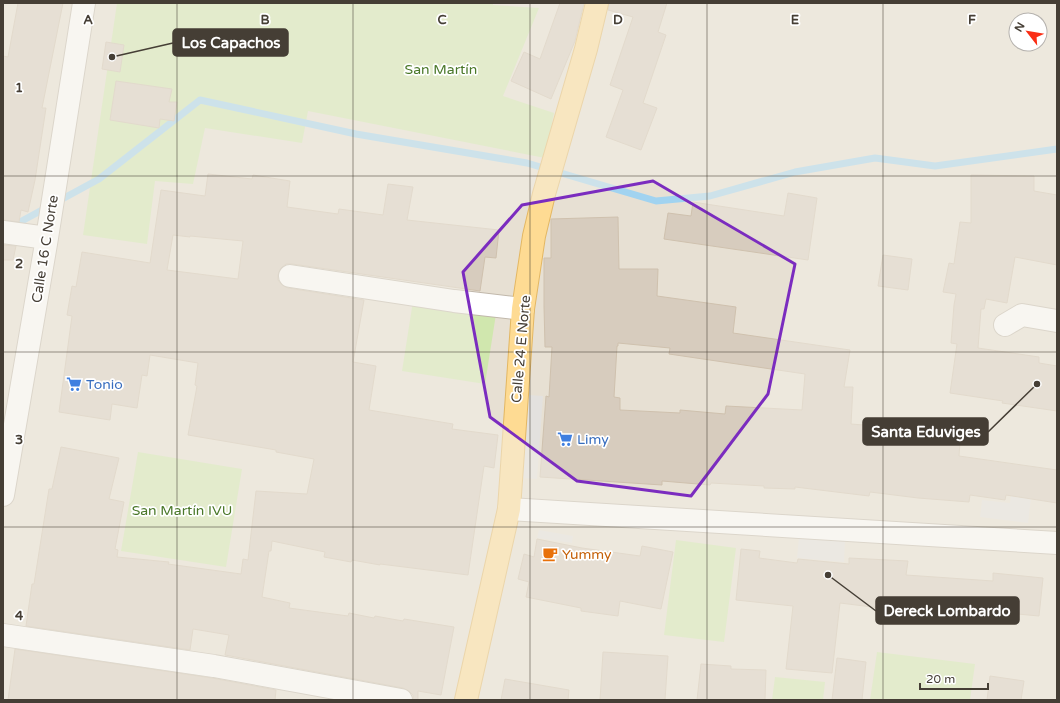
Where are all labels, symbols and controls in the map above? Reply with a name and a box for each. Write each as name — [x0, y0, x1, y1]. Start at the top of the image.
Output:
text: A — [83, 12, 93, 28]
text: B — [260, 12, 270, 28]
text: C — [437, 12, 447, 28]
text: D — [613, 12, 623, 28]
text: E — [791, 12, 799, 28]
text: F — [968, 12, 976, 28]
north arrow — [1008, 12, 1048, 52]
text: N — [1012, 20, 1028, 34]
callout: Los Capachos — [173, 29, 288, 56]
text: Los Capachos — [181, 34, 281, 53]
park label: San Martín — [405, 61, 477, 78]
text: 1 — [15, 80, 23, 96]
street label: Calle 16 C Norte — [28, 194, 62, 304]
text: 2 — [15, 256, 23, 272]
street label: Calle 24 E Norte — [508, 294, 534, 404]
supermarket icon: Tonio — [65, 375, 83, 393]
place label: Tonio — [86, 376, 123, 393]
callout: Santa Eduviges — [863, 418, 988, 445]
text: Santa Eduviges — [871, 423, 981, 442]
supermarket icon: Limy — [556, 430, 574, 448]
place label: Limy — [577, 431, 609, 448]
text: 3 — [15, 432, 23, 448]
park label: San Martín IVU — [132, 502, 232, 519]
cafe icon: Yummy — [541, 545, 559, 563]
place label: Yummy — [562, 546, 612, 563]
callout: Dereck Lombardo — [876, 597, 1019, 624]
text: Dereck Lombardo — [883, 602, 1011, 620]
text: 4 — [15, 608, 24, 624]
scale bar — [920, 665, 988, 691]
text: 20 m — [926, 672, 955, 686]

